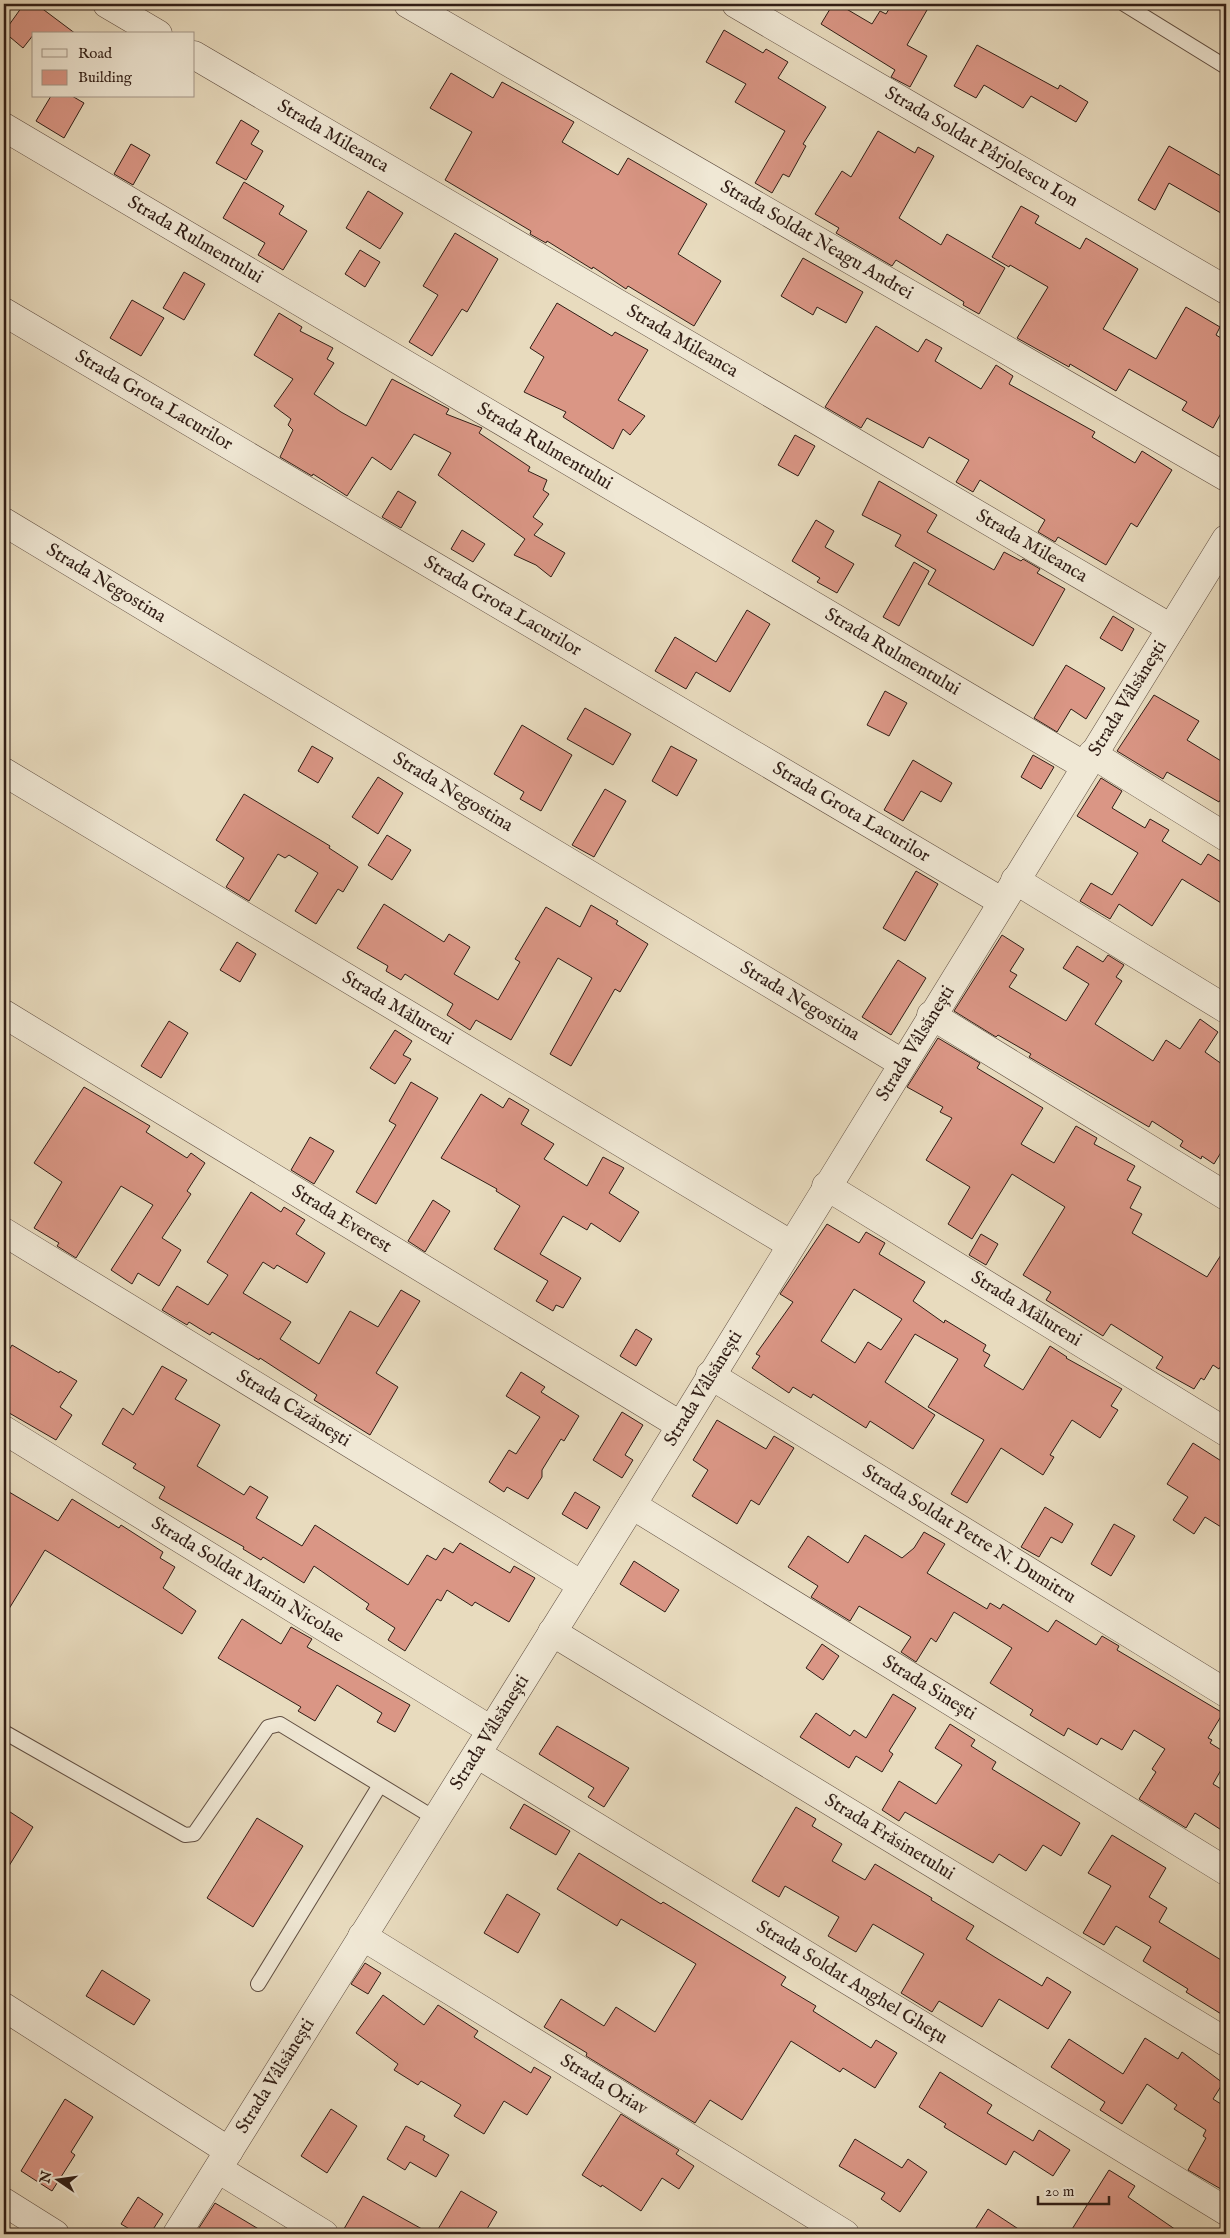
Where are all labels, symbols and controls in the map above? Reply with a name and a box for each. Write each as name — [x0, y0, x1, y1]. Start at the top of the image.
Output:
legend — [32, 32, 195, 98]
text: Road — [78, 44, 113, 63]
text: Building — [78, 68, 133, 87]
street label: Strada Soldat Pârjolescu Ion — [880, 81, 1082, 213]
street label: Strada Mileanca — [273, 94, 394, 179]
street label: Strada Soldat Neagu Andrei — [716, 175, 918, 306]
street label: Strada Rulmentului — [123, 191, 267, 289]
street label: Strada Mileanca — [622, 299, 743, 384]
street label: Strada Grota Lacurilor — [70, 345, 237, 456]
street label: Strada Rulmentului — [473, 397, 617, 496]
street label: Strada Mileanca — [971, 504, 1092, 589]
street label: Strada Negostina — [42, 538, 171, 629]
street label: Strada Grota Lacurilor — [419, 551, 586, 662]
street label: Strada Rulmentului — [820, 603, 964, 701]
street label: Strada Vâlsănești — [1083, 636, 1173, 761]
street label: Strada Negostina — [388, 747, 518, 838]
street label: Strada Grota Lacurilor — [768, 757, 935, 868]
street label: Strada Negostina — [735, 956, 865, 1047]
street label: Strada Mălureni — [337, 966, 458, 1051]
street label: Strada Vâlsănești — [871, 981, 960, 1106]
street label: Strada Everest — [287, 1180, 396, 1259]
street label: Strada Mălureni — [966, 1266, 1086, 1352]
street label: Strada Vâlsănești — [659, 1326, 748, 1451]
street label: Strada Căzănești — [232, 1365, 355, 1453]
street label: Strada Soldat Petre N. Dumitru — [858, 1460, 1080, 1609]
street label: Strada Soldat Marin Nicolae — [147, 1511, 349, 1649]
street label: Strada Sinești — [878, 1650, 981, 1726]
street label: Strada Vâlsănești — [445, 1671, 535, 1795]
street label: Strada Frăsinetului — [820, 1789, 959, 1886]
street label: Strada Soldat Anghel Ghețu — [752, 1915, 952, 2050]
street label: Strada Vâlsănești — [230, 2014, 320, 2138]
street label: Strada Oriav — [556, 2049, 652, 2121]
north arrow — [32, 2156, 82, 2206]
text: N — [36, 2169, 56, 2186]
scale bar — [1038, 2173, 1109, 2205]
text: 20 m — [1045, 2182, 1075, 2201]

